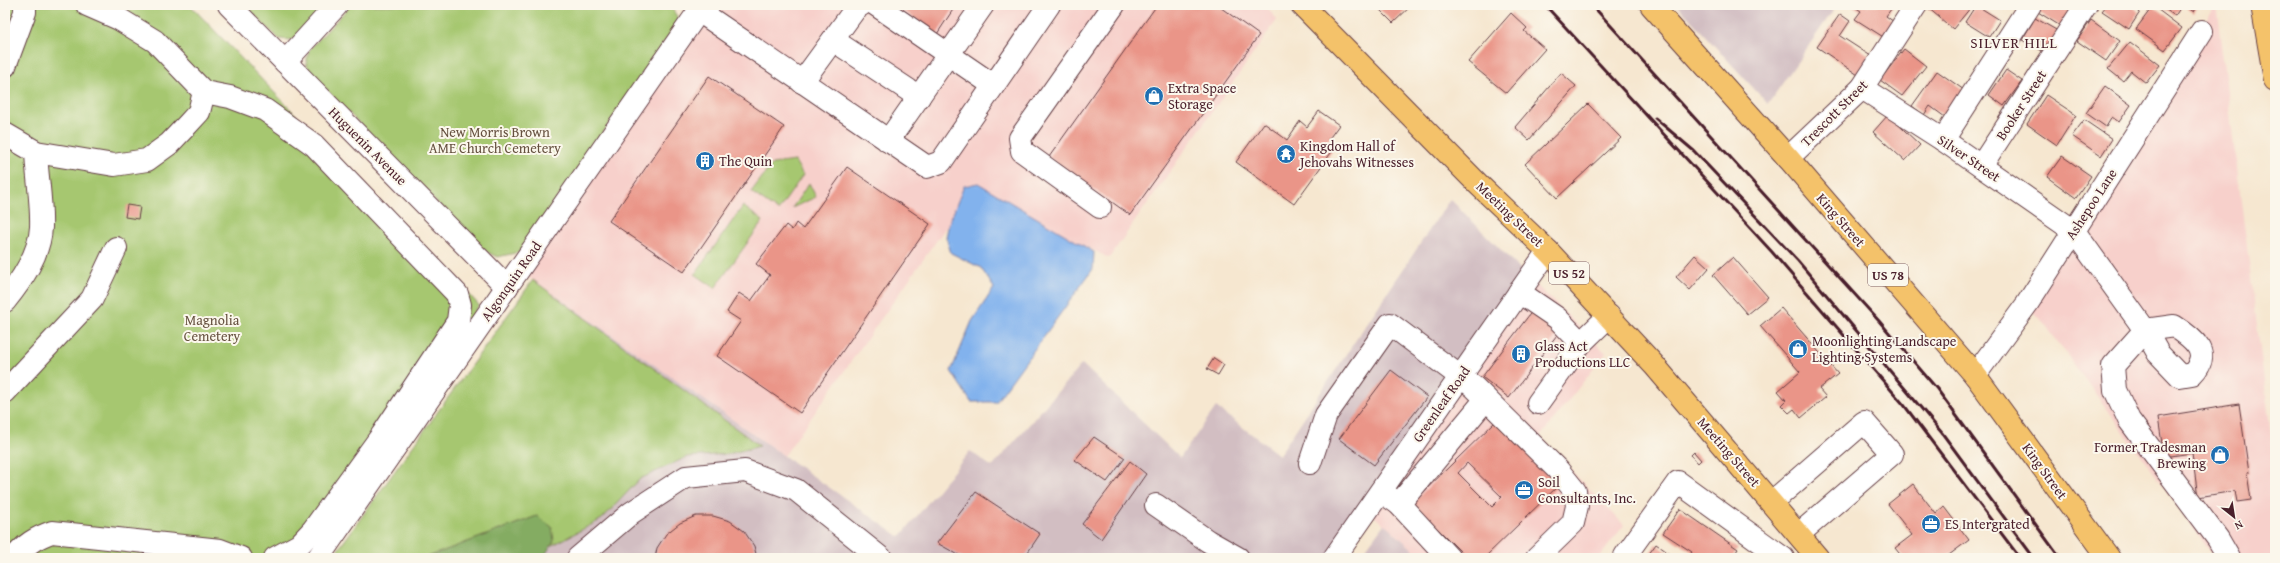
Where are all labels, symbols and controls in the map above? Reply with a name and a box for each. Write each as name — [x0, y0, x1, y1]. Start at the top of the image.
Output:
district label: SILVER HILL — [1970, 32, 2058, 53]
street label: Booker Street — [1991, 66, 2051, 144]
street label: Trescott Street — [1796, 75, 1872, 151]
place label: Extra Space Storage — [1168, 78, 1237, 114]
shop icon: Extra Space Storage — [1143, 85, 1165, 107]
street label: Huguenin Avenue — [324, 102, 412, 190]
park label: New Morris Brown AME Church Cemetery — [429, 122, 561, 158]
street label: Silver Street — [1933, 130, 2005, 186]
place label: Kingdom Hall of Jehovahs Witnesses — [1298, 136, 1414, 172]
temple icon: Kingdom Hall of Jehovahs Witnesses — [1275, 143, 1297, 165]
building icon: The Quin — [694, 150, 716, 172]
place label: The Quin — [719, 151, 772, 171]
street label: Ashepoo Lane — [2060, 164, 2122, 244]
street label: Meeting Street — [1472, 177, 1548, 251]
street label: King Street — [1812, 189, 1870, 251]
street label: Algonquin Road — [476, 237, 546, 325]
road number: US 52 — [1549, 262, 1589, 284]
road number: US 78 — [1868, 264, 1908, 286]
park label: Magnolia Cemetery — [184, 310, 240, 346]
place label: Moonlighting Landscape Lighting Systems — [1812, 331, 1957, 367]
place label: Glass Act Productions LLC — [1535, 336, 1631, 372]
shop icon: Moonlighting Landscape Lighting Systems — [1787, 338, 1809, 360]
building icon: Glass Act Productions LLC — [1510, 343, 1532, 365]
street label: Greenleaf Road — [1407, 361, 1475, 446]
street label: Meeting Street — [1693, 413, 1765, 491]
place label: Former Tradesman Brewing — [2094, 437, 2206, 473]
street label: King Street — [2018, 439, 2072, 503]
shop icon: Former Tradesman Brewing — [2209, 444, 2231, 466]
place label: Soil Consultants, Inc. — [1538, 472, 1636, 508]
office icon: Soil Consultants, Inc. — [1513, 479, 1535, 501]
north arrow — [2214, 497, 2254, 537]
office icon: ES Intergrated — [1920, 513, 1942, 535]
place label: ES Intergrated — [1945, 514, 2030, 534]
text: N — [2231, 517, 2246, 535]

